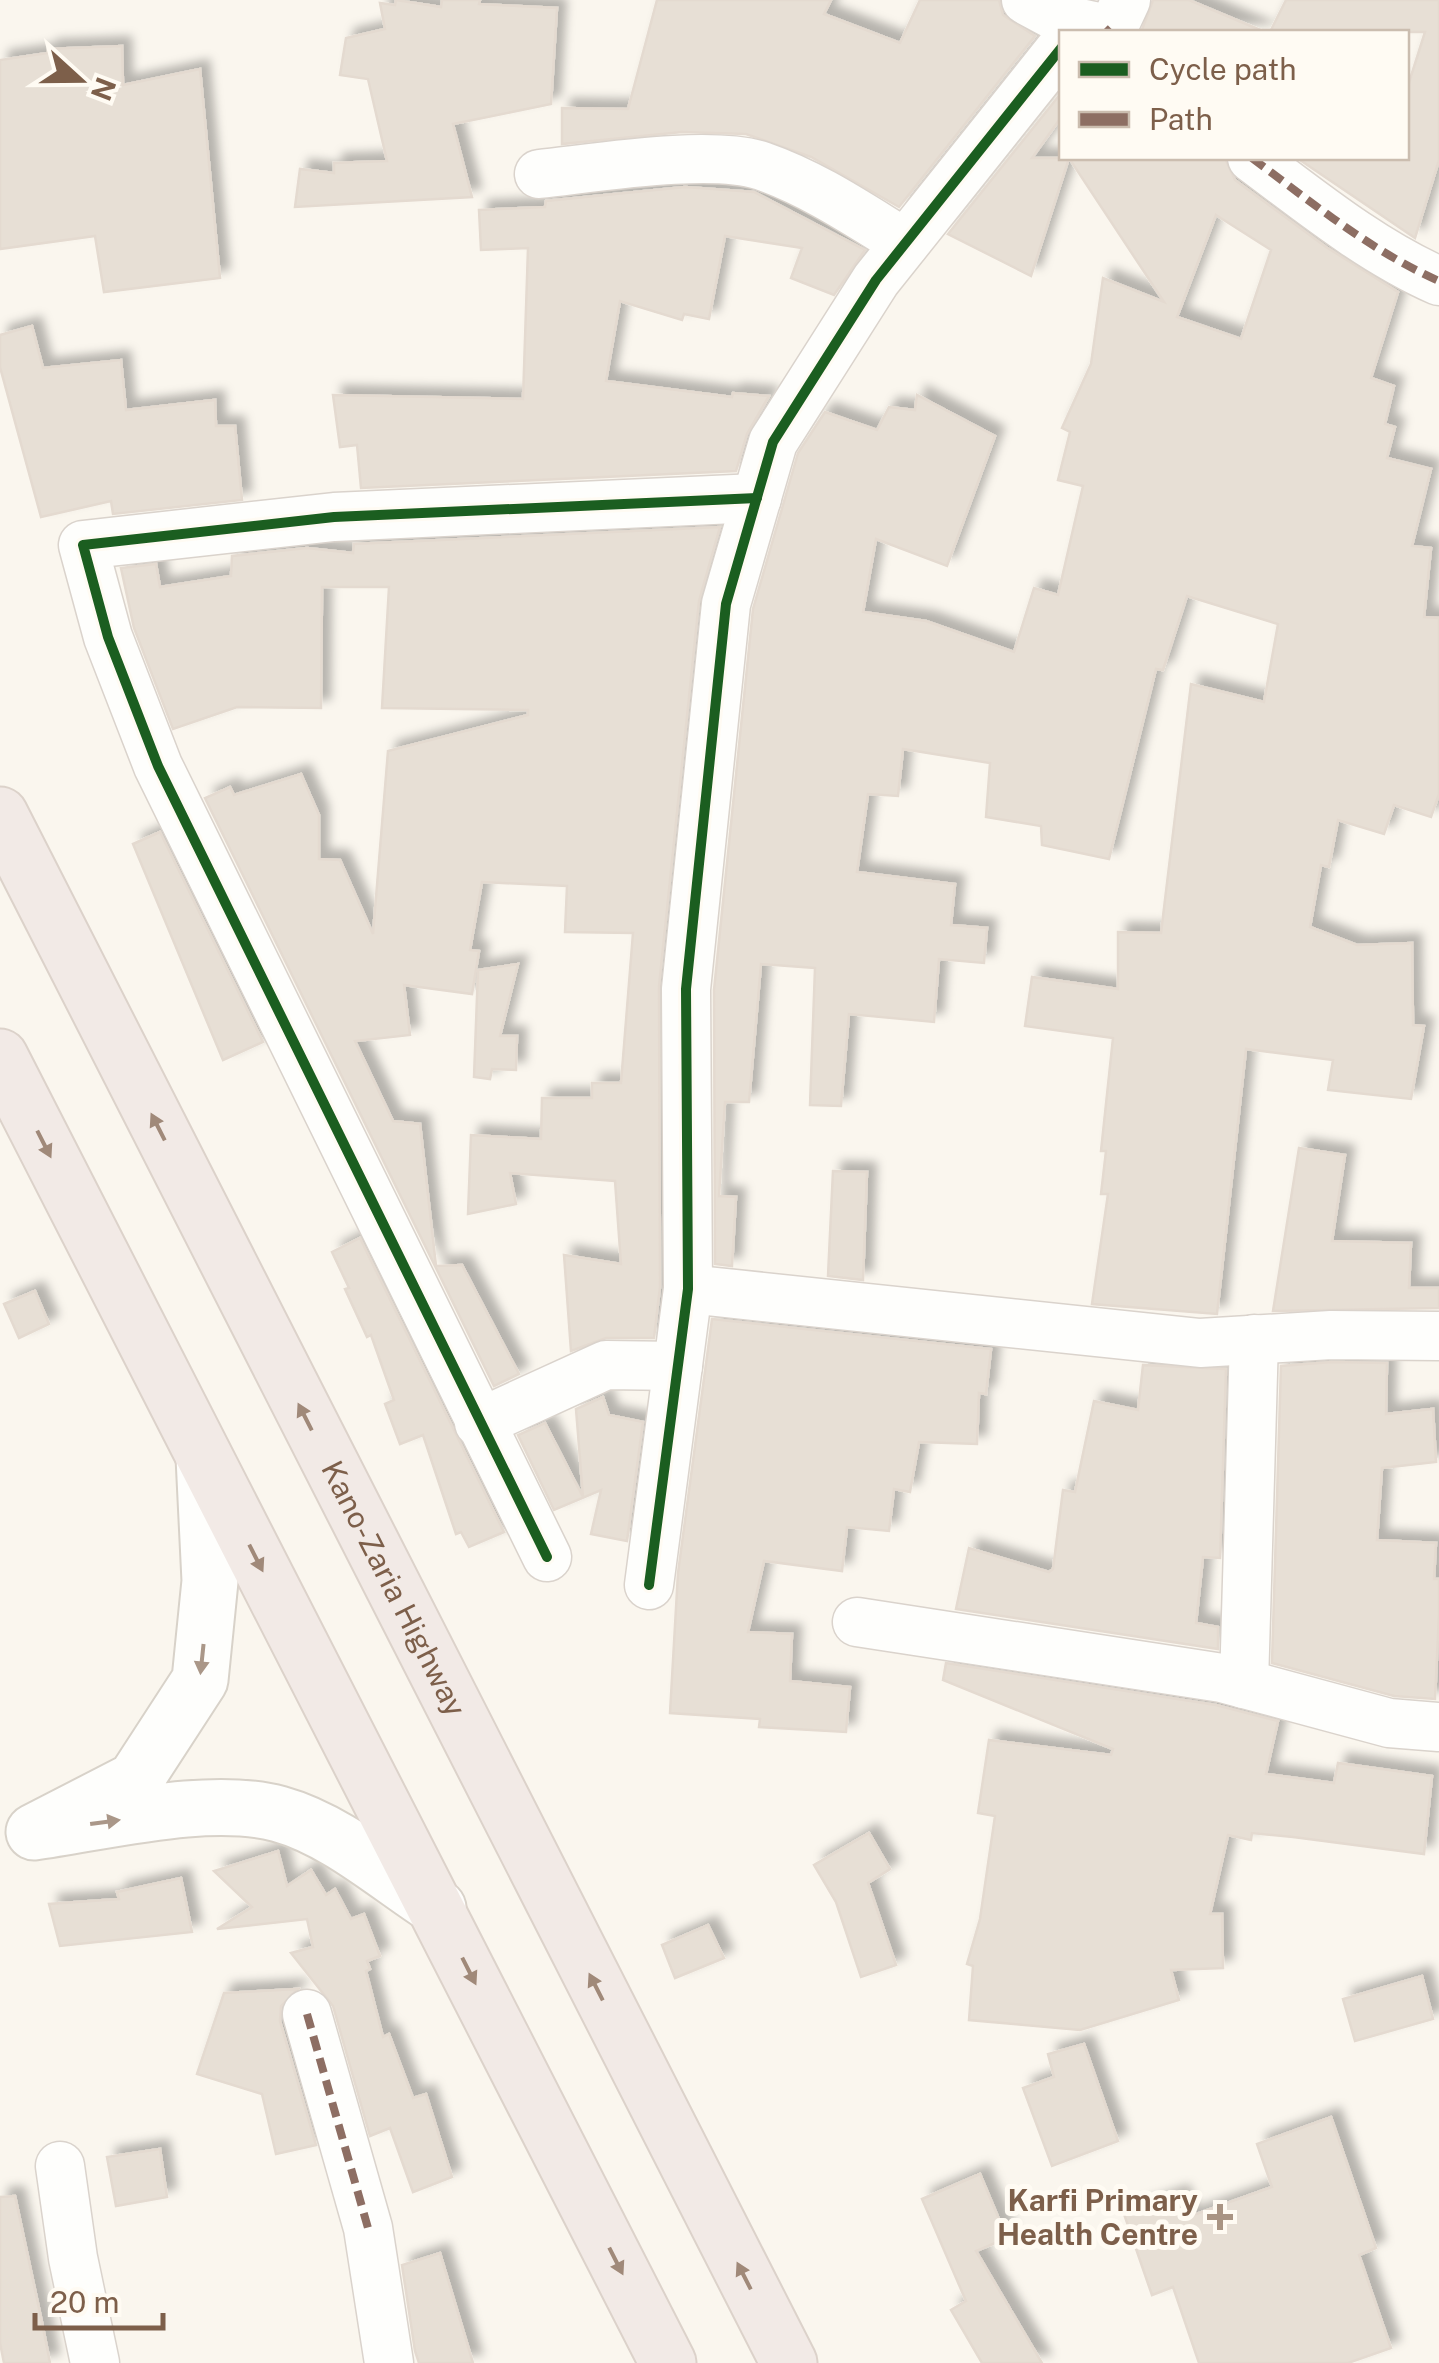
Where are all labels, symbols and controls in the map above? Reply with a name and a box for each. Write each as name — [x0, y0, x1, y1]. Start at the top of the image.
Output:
north arrow — [30, 30, 130, 130]
legend — [1059, 30, 1409, 160]
text: Cycle path — [1149, 51, 1297, 87]
text: N — [84, 73, 123, 105]
text: Path — [1149, 101, 1213, 137]
one-way arrow — [150, 1112, 167, 1141]
one-way arrow — [35, 1130, 52, 1159]
one-way arrow — [297, 1402, 314, 1431]
street label: Kano-Zaria Highway — [314, 1455, 474, 1722]
one-way arrow — [247, 1544, 264, 1573]
one-way arrow — [194, 1644, 210, 1676]
one-way arrow — [89, 1814, 121, 1830]
one-way arrow — [461, 1957, 478, 1986]
one-way arrow — [588, 1972, 605, 2001]
place label: Karfi Primary Health Centre — [997, 2182, 1198, 2252]
marker: Karfi Primary Health Centre — [1207, 2204, 1233, 2230]
one-way arrow — [607, 2247, 624, 2276]
one-way arrow — [736, 2262, 753, 2291]
scale bar — [35, 2268, 162, 2330]
text: 20 m — [50, 2284, 119, 2320]

